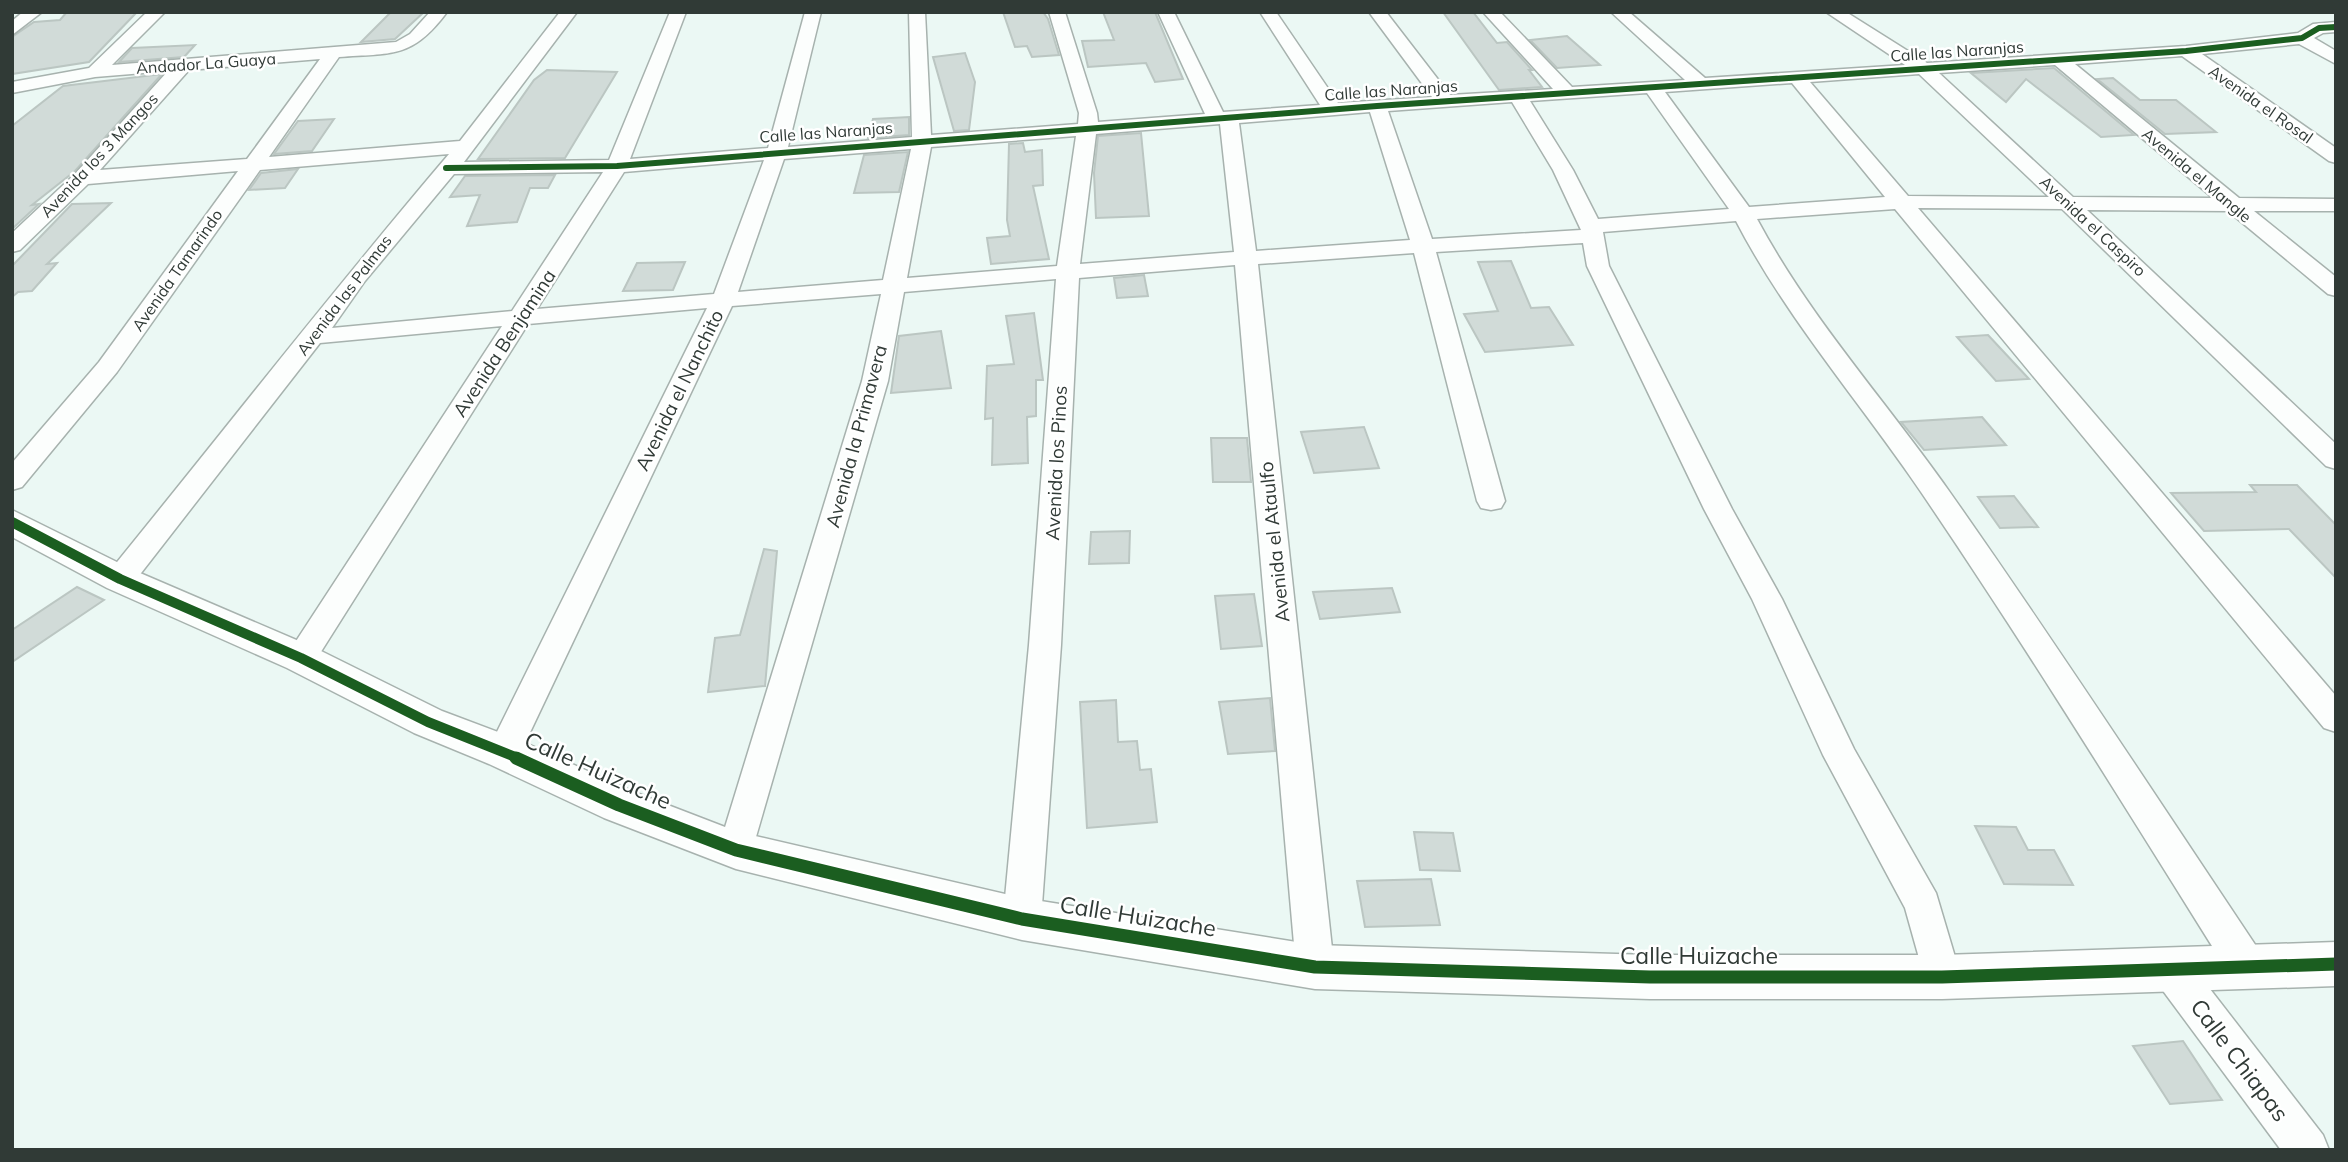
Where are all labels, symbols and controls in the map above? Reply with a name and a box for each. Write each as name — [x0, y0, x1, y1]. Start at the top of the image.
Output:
street label: Calle las Naranjas — [1890, 36, 2025, 66]
street label: Andador La Guaya — [136, 48, 276, 78]
street label: Avenida el Rosal — [2205, 61, 2317, 147]
street label: Calle las Naranjas — [1324, 75, 1459, 105]
street label: Avenida los 3 Mangos — [36, 88, 162, 222]
street label: Calle las Naranjas — [759, 117, 894, 147]
street label: Avenida el Mangle — [2138, 123, 2256, 227]
street label: Avenida el Caspiro — [2036, 172, 2150, 280]
street label: Avenida Tamarindo — [127, 205, 227, 335]
street label: Avenida las Palmas — [292, 231, 396, 359]
street label: Avenida Benjamina — [447, 265, 561, 421]
street label: Avenida el Nanchito — [630, 306, 728, 474]
street label: Avenida la Primavera — [820, 342, 892, 530]
street label: Avenida los Pinos — [1040, 385, 1072, 541]
street label: Avenida el Ataulfo — [1254, 461, 1294, 623]
street label: Calle Huizache — [520, 725, 676, 815]
street label: Calle Huizache — [1058, 889, 1218, 943]
street label: Calle Huizache — [1620, 941, 1778, 970]
street label: Calle Chiapas — [2184, 993, 2296, 1127]

